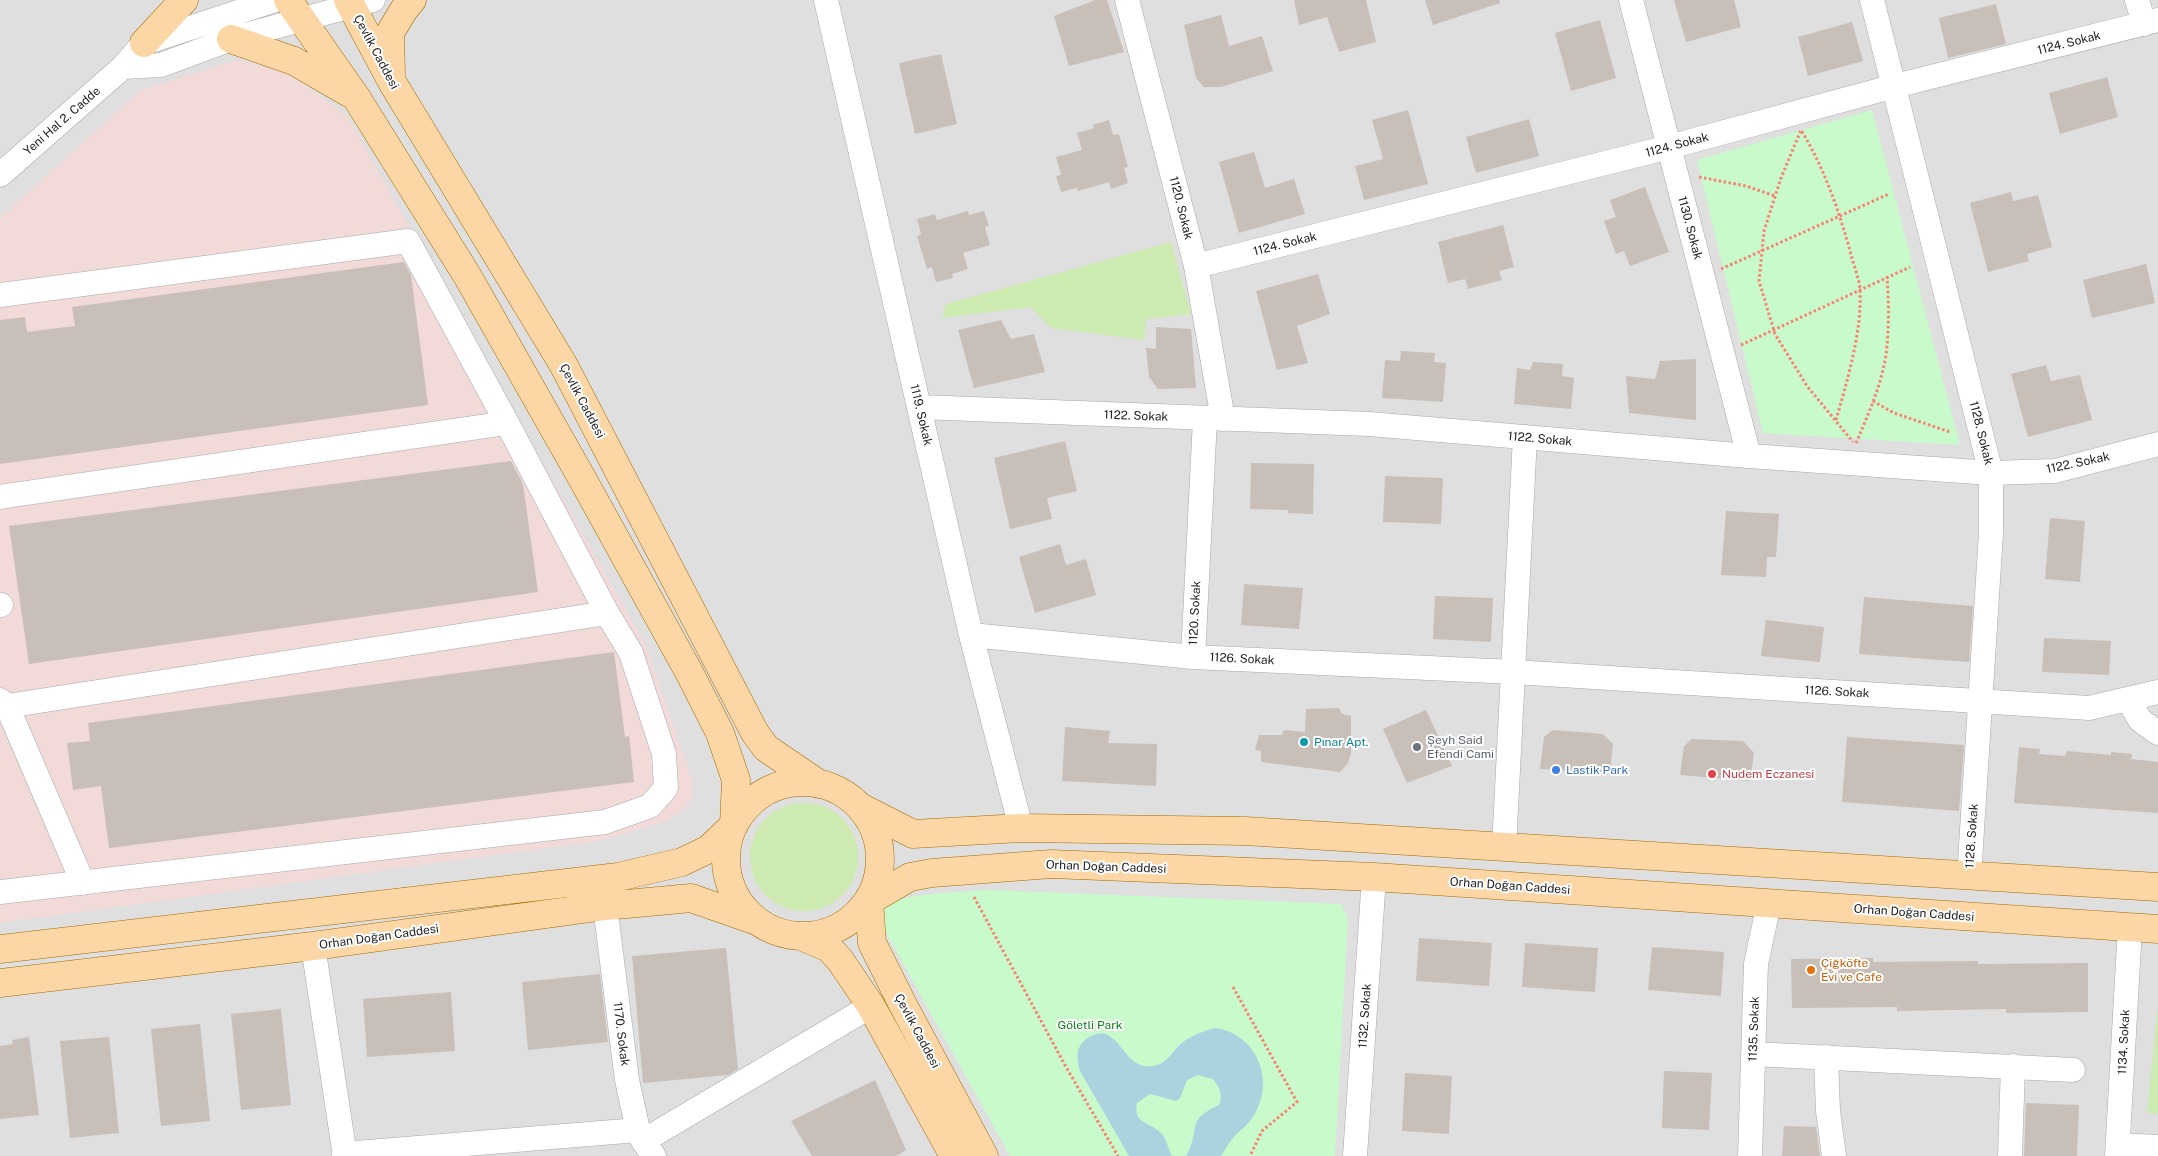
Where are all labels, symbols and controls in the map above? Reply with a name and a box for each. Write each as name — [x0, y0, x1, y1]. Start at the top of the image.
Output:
street label: Çevlik Caddesi — [350, 12, 402, 92]
street label: 1124. Sokak — [2036, 28, 2102, 58]
street label: Yeni Hal 2. Cadde — [21, 84, 103, 158]
street label: 1124. Sokak — [1644, 130, 1710, 160]
street label: 1120. Sokak — [1166, 175, 1196, 241]
street label: 1130. Sokak — [1675, 195, 1705, 261]
street label: 1124. Sokak — [1252, 229, 1318, 259]
street label: Çevlik Caddesi — [556, 361, 608, 441]
street label: 1119. Sokak — [907, 383, 935, 447]
street label: 1128. Sokak — [1966, 400, 1996, 466]
street label: 1122. Sokak — [1104, 408, 1168, 424]
street label: 1122. Sokak — [1507, 429, 1573, 449]
street label: 1122. Sokak — [2045, 449, 2111, 477]
street label: 1120. Sokak — [1186, 580, 1204, 646]
street label: 1126. Sokak — [1209, 650, 1275, 668]
street label: 1126. Sokak — [1804, 683, 1870, 701]
place label: Şeyh Said Efendi Cami — [1427, 733, 1494, 761]
place label: Pınar Apt. — [1314, 735, 1369, 749]
marker: Pınar Apt. — [1298, 736, 1310, 748]
marker: Şeyh Said Efendi Cami — [1411, 741, 1423, 753]
place label: Lastik Park — [1566, 763, 1628, 777]
marker: Lastik Park — [1550, 764, 1562, 776]
place label: Nudem Eczanesi — [1722, 767, 1814, 781]
marker: Nudem Eczanesi — [1706, 768, 1718, 780]
street label: 1128. Sokak — [1963, 803, 1981, 869]
street label: Orhan Doğan Caddesi — [1046, 858, 1166, 876]
street label: Orhan Doğan Caddesi — [1449, 875, 1571, 897]
street label: Orhan Doğan Caddesi — [1853, 902, 1975, 924]
street label: Orhan Doğan Caddesi — [318, 921, 440, 953]
place label: Çiğköfte Evi ve Cafe — [1821, 956, 1882, 984]
marker: Çiğköfte Evi ve Cafe — [1805, 964, 1817, 976]
street label: 1132. Sokak — [1356, 983, 1374, 1049]
street label: Çevlik Caddesi — [891, 991, 943, 1071]
street label: 1135. Sokak — [1746, 996, 1762, 1062]
street label: 1170. Sokak — [610, 1001, 632, 1067]
street label: 1134. Sokak — [2115, 1009, 2133, 1075]
park label: Göletli Park — [1057, 1018, 1123, 1032]

